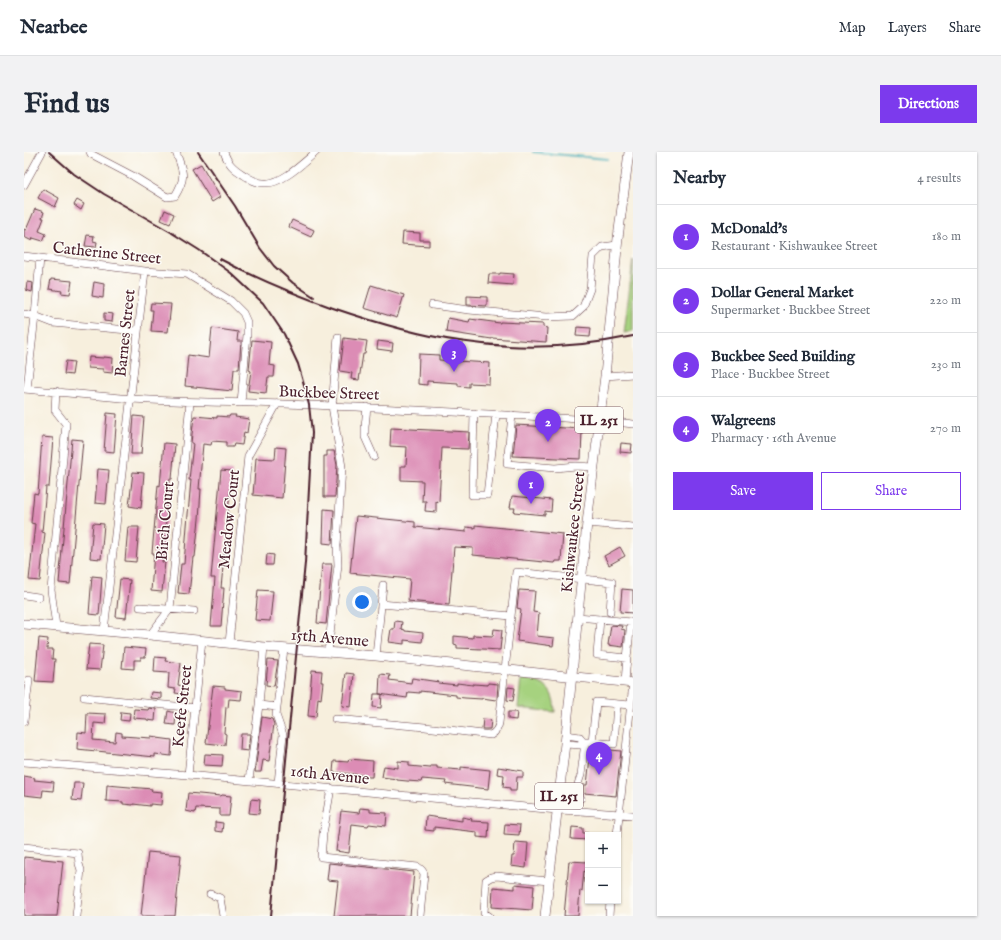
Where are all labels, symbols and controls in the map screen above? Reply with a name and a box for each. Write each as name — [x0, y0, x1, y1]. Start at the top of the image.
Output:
text: Nearbee — [20, 16, 87, 40]
text: Map — [839, 19, 866, 37]
text: Layers — [888, 19, 927, 37]
text: Share — [949, 19, 981, 37]
button: Directions — [880, 85, 977, 123]
text: Find us — [24, 87, 110, 122]
text: Nearby — [673, 168, 726, 189]
text: 4 results — [917, 170, 961, 187]
text: McDonald's — [711, 219, 787, 238]
text: 1 — [684, 228, 688, 245]
text: 180 m — [932, 228, 961, 245]
street label: Catherine Street — [52, 238, 163, 270]
text: Restaurant · Kishwaukee Street — [711, 238, 877, 255]
text: Dollar General Market — [711, 283, 854, 302]
street label: Barnes Street — [111, 288, 141, 378]
text: 2 — [683, 292, 689, 309]
text: 220 m — [930, 292, 961, 309]
text: Supermarket · Buckbee Street — [711, 302, 870, 319]
pin: 3 — [441, 339, 467, 372]
text: Buckbee Seed Building — [711, 347, 855, 366]
text: 3 — [684, 356, 688, 373]
text: 230 m — [931, 356, 961, 373]
text: Place · Buckbee Street — [711, 366, 830, 383]
street label: Buckbee Street — [278, 382, 380, 406]
road number: IL 251 — [575, 407, 623, 433]
pin: 2 — [535, 409, 561, 442]
text: Walgreens — [711, 411, 776, 430]
text: 4 — [683, 420, 689, 437]
text: 270 m — [930, 420, 961, 437]
text: Pharmacy · 16th Avenue — [711, 430, 836, 447]
street label: Meadow Court — [215, 468, 245, 570]
street label: Kishwaukee Street — [558, 470, 590, 594]
pin: 1 — [518, 471, 544, 504]
button: Save — [673, 472, 813, 510]
button: Share — [821, 472, 961, 510]
street label: Birch Court — [153, 480, 179, 562]
your location — [352, 592, 372, 612]
street label: 15th Avenue — [290, 626, 370, 652]
street label: Keefe Street — [169, 664, 197, 748]
pin: 4 — [586, 742, 612, 775]
street label: 16th Avenue — [289, 762, 370, 790]
road number: IL 251 — [535, 783, 583, 809]
map controls — [585, 832, 621, 904]
button: + — [585, 832, 621, 868]
button: − — [585, 868, 621, 904]

